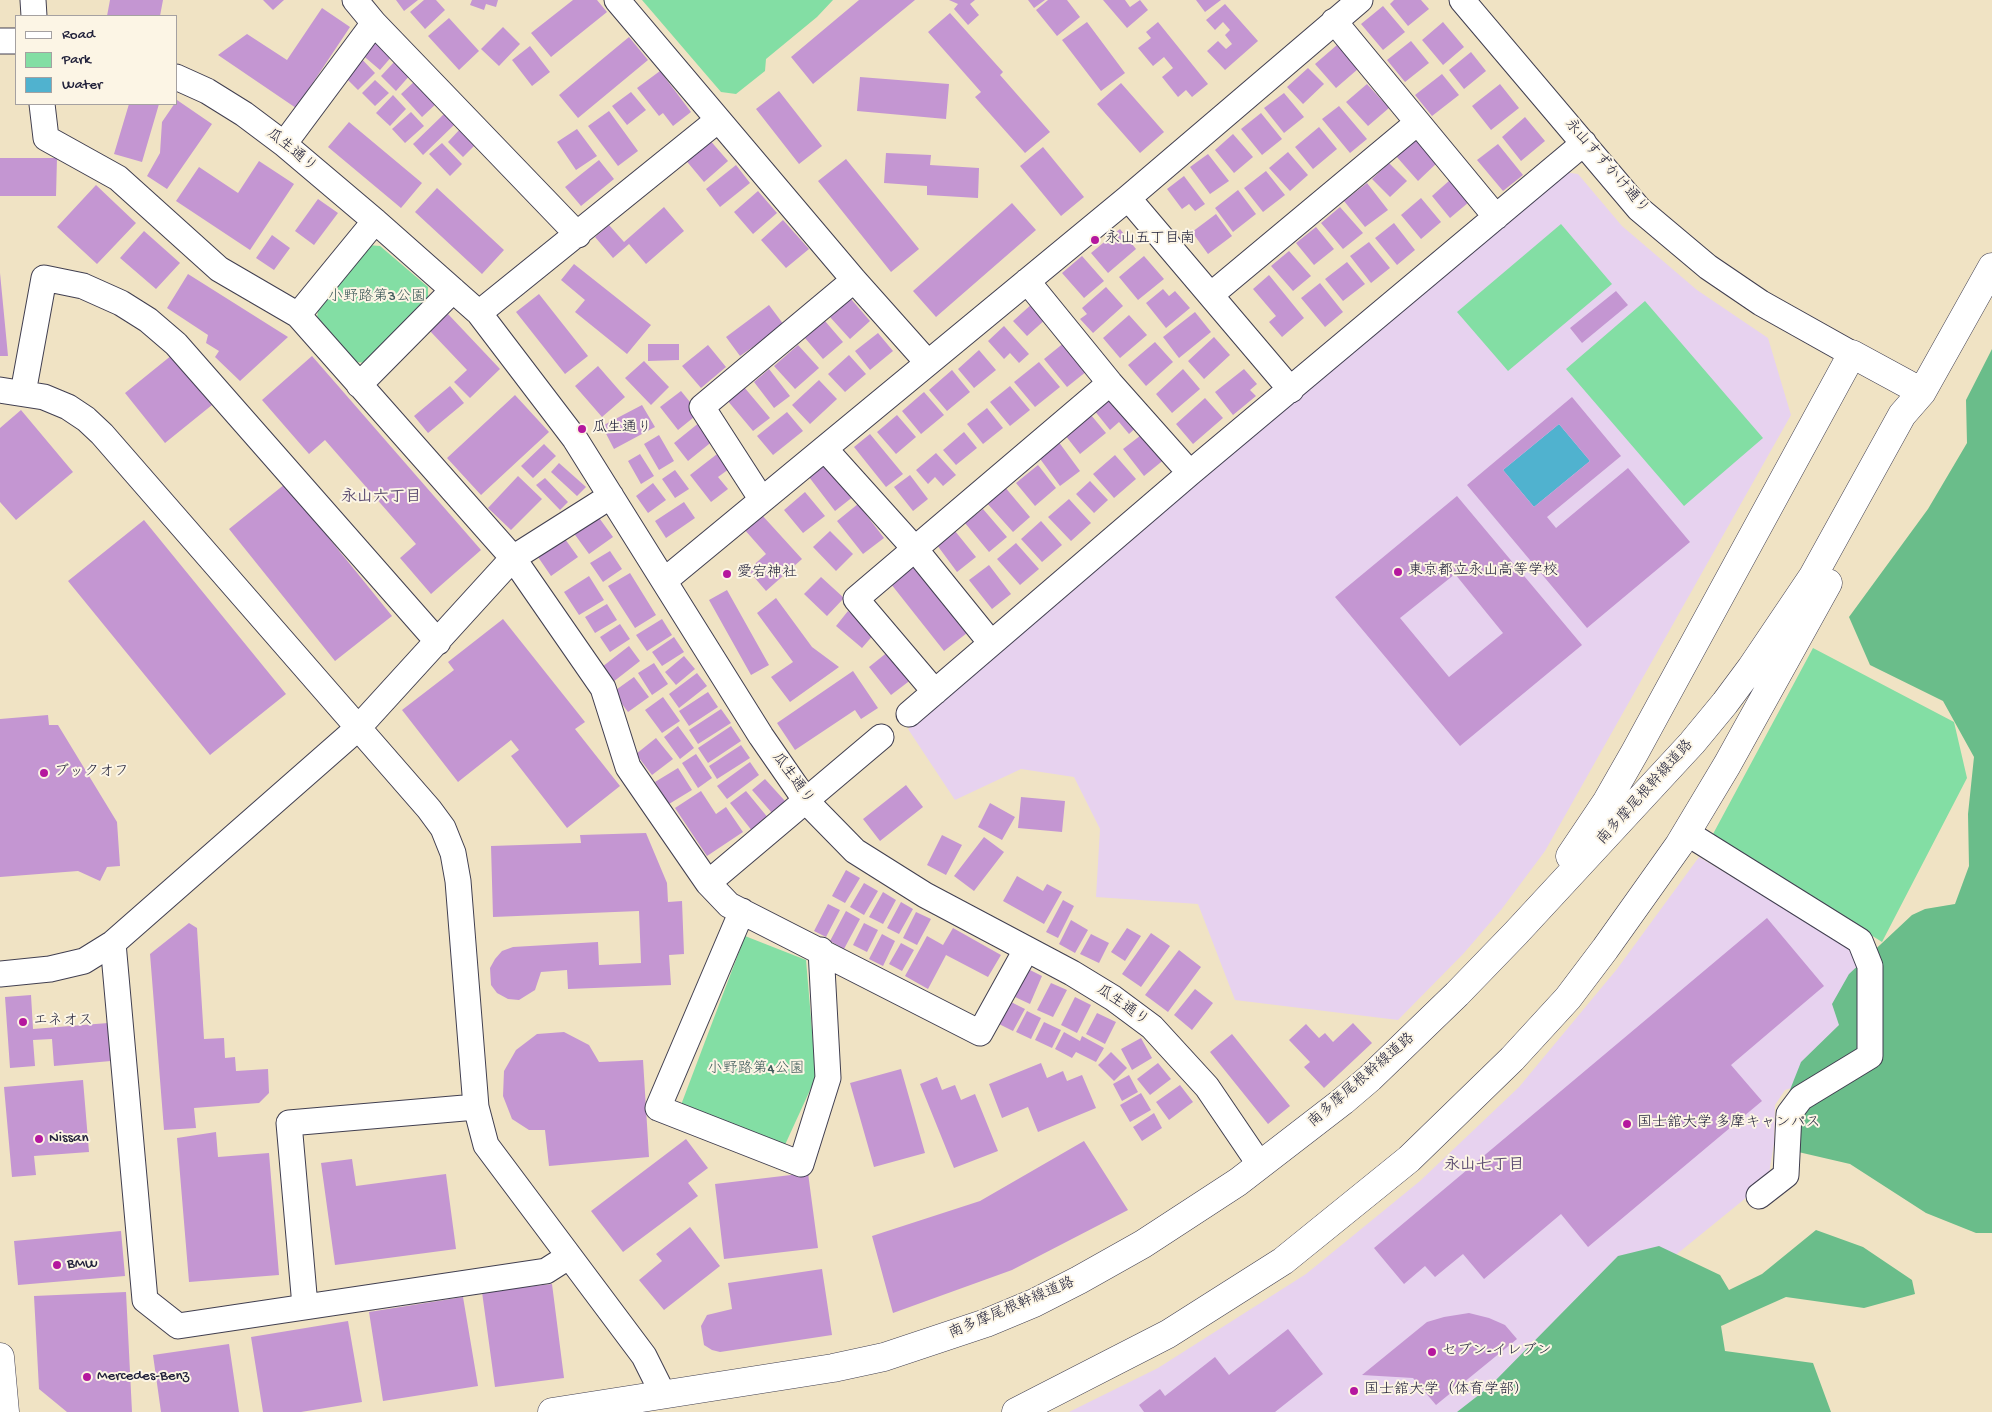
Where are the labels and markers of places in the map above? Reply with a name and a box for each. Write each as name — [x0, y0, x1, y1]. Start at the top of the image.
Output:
place label: 永山五丁目南 — [1105, 231, 1195, 249]
marker: 永山五丁目南 — [1089, 234, 1101, 246]
place label: 瓜生通り — [592, 420, 652, 438]
marker: 瓜生通り — [576, 423, 588, 435]
place label: 東京都立永山高等学校 — [1408, 563, 1558, 581]
place label: 愛宕神社 — [737, 565, 797, 583]
marker: 東京都立永山高等学校 — [1392, 566, 1404, 578]
marker: 愛宕神社 — [721, 568, 733, 580]
place label: ブックオフ — [54, 764, 129, 782]
marker: ブックオフ — [38, 767, 50, 779]
place label: エネオス — [33, 1013, 93, 1031]
marker: エネオス — [17, 1016, 29, 1028]
place label: 国士舘大学 多摩キャンパス — [1637, 1115, 1821, 1133]
marker: 国士舘大学 多摩キャンパス — [1621, 1118, 1633, 1130]
place label: Nissan — [49, 1130, 89, 1148]
marker: Nissan — [33, 1133, 45, 1145]
place label: BMW — [67, 1256, 98, 1274]
marker: BMW — [51, 1259, 63, 1271]
place label: セブン-イレブン — [1442, 1343, 1552, 1361]
marker: セブン-イレブン — [1426, 1346, 1438, 1358]
place label: Mercedes-Benz — [97, 1368, 189, 1386]
marker: Mercedes-Benz — [81, 1371, 93, 1383]
place label: 国士舘大学（体育学部） — [1364, 1382, 1529, 1400]
marker: 国士舘大学（体育学部） — [1348, 1385, 1360, 1397]

